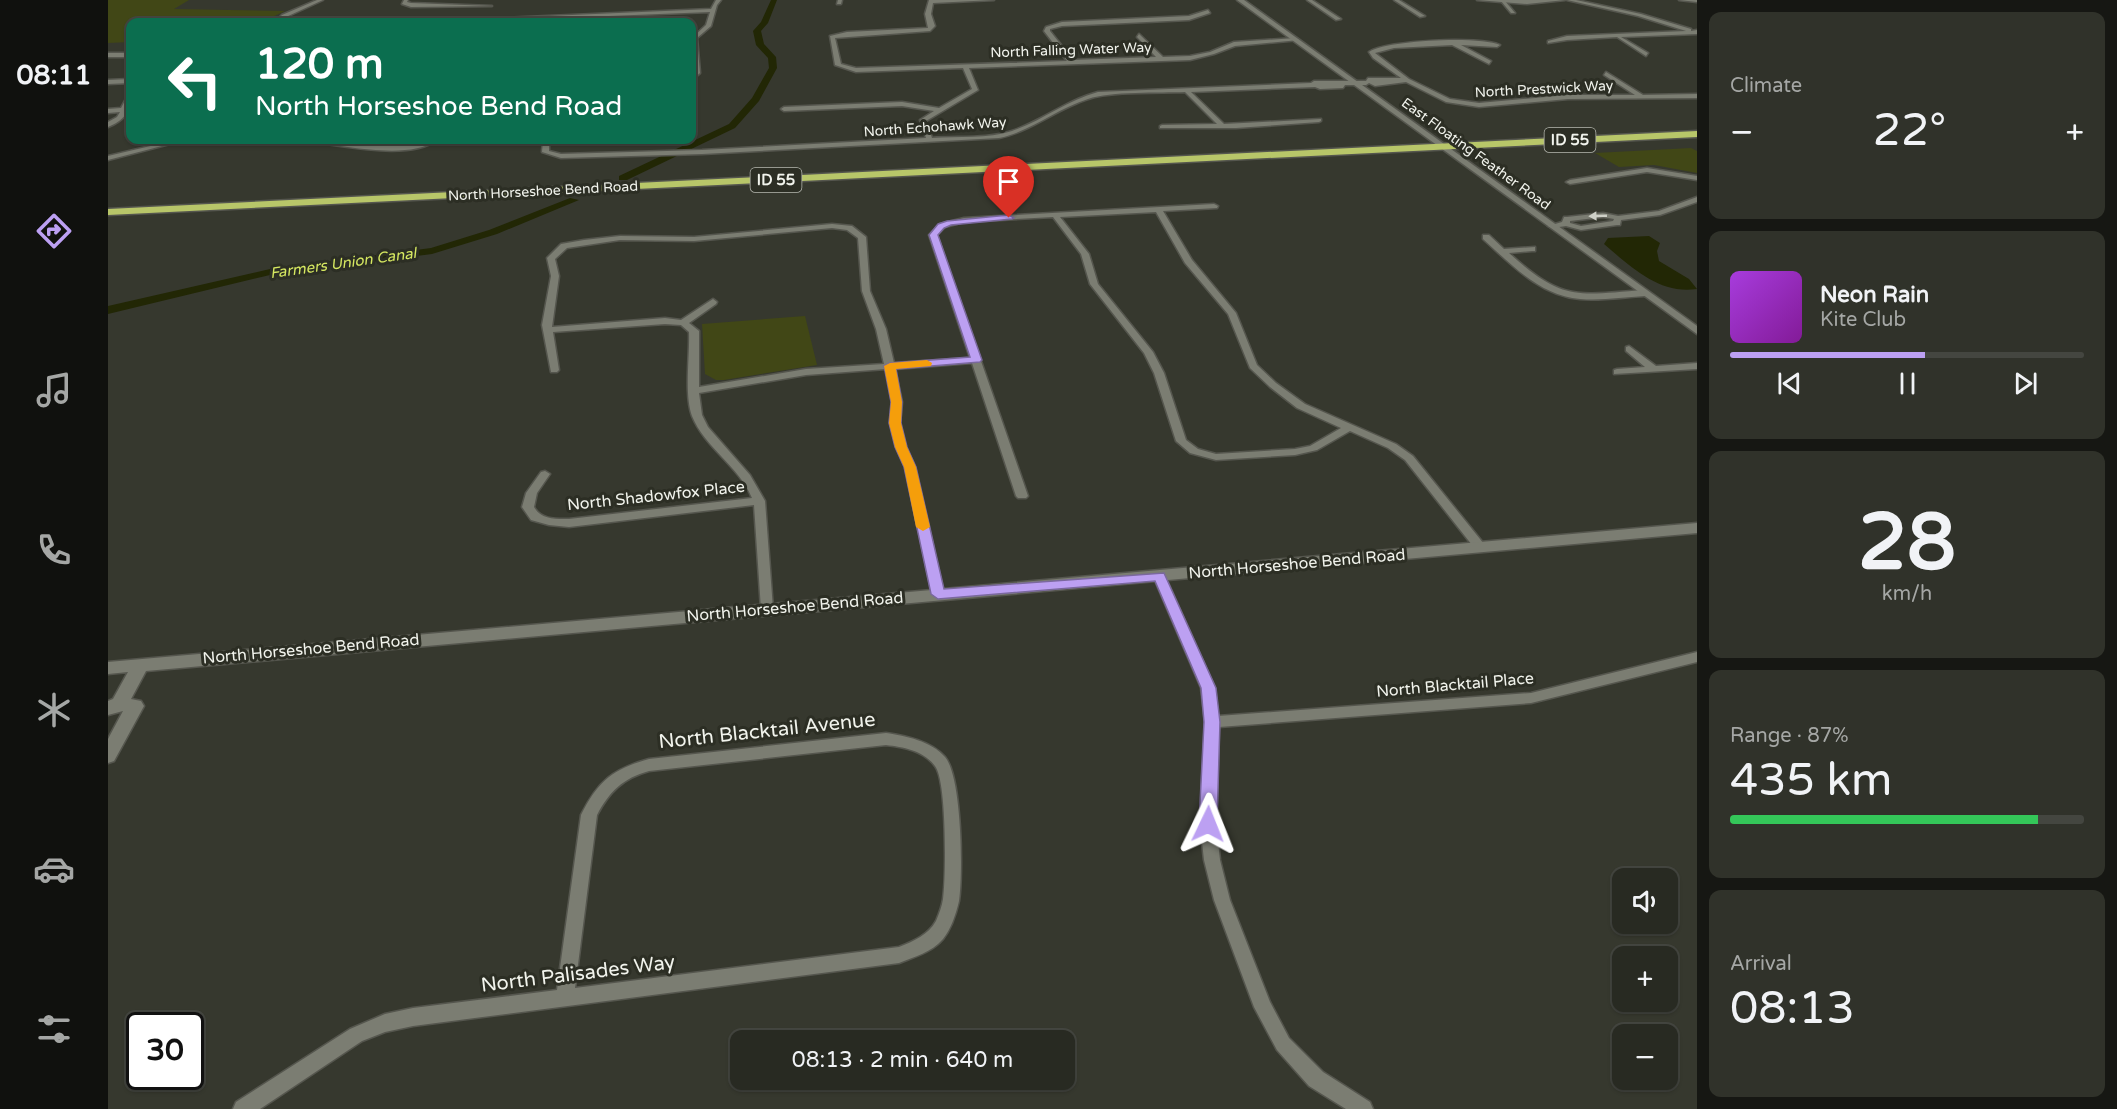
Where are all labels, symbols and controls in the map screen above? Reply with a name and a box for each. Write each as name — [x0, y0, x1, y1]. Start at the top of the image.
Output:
text: 120 m — [255, 39, 384, 90]
street label: North Falling Water Way — [990, 39, 1152, 61]
icon: left — [156, 42, 234, 120]
text: 08:11 — [17, 59, 91, 92]
text: Climate — [1730, 74, 1802, 98]
street label: North Prestwick Way — [1474, 77, 1614, 101]
text: North Horseshoe Bend Road — [255, 90, 622, 123]
street label: East Floating Feather Road — [1398, 94, 1554, 214]
text: 22° — [1873, 104, 1946, 158]
street label: North Echohawk Way — [863, 113, 1007, 140]
text: − — [1730, 113, 1754, 152]
text: + — [2065, 113, 2084, 152]
road number: ID 55 — [1544, 128, 1596, 152]
pin — [983, 156, 1034, 218]
icon: arrive — [992, 165, 1025, 198]
road number: ID 55 — [750, 168, 802, 192]
street label: North Horseshoe Bend Road — [447, 178, 639, 204]
icon: directions — [33, 210, 75, 252]
one-way arrow — [1588, 211, 1607, 221]
water label: Farmers Union Canal — [269, 244, 420, 282]
text: Neon Rain — [1820, 282, 1929, 308]
text: Kite Club — [1820, 308, 1906, 332]
icon: previous — [1773, 367, 1806, 400]
icon: pause — [1891, 367, 1924, 400]
icon: next — [2009, 367, 2042, 400]
icon: music — [33, 369, 75, 411]
street label: North Shadowfox Place — [566, 477, 746, 515]
text: 28 — [1858, 496, 1956, 590]
icon: phone — [33, 529, 75, 571]
street label: North Horseshoe Bend Road — [1188, 545, 1406, 583]
text: km/h — [1882, 582, 1932, 606]
street label: North Horseshoe Bend Road — [686, 588, 904, 626]
street label: North Horseshoe Bend Road — [202, 630, 420, 668]
street label: North Blacktail Place — [1375, 668, 1535, 702]
icon: climate — [33, 689, 75, 731]
street label: North Blacktail Avenue — [657, 708, 877, 754]
text: Range · 87% — [1730, 724, 1849, 748]
text: 435 km — [1730, 754, 1892, 808]
position arrow — [1176, 792, 1240, 856]
icon: car — [33, 848, 75, 890]
map controls — [1612, 868, 1678, 1090]
button: sound — [1612, 868, 1678, 934]
button: + — [1612, 946, 1678, 1012]
street label: North Palisades Way — [479, 950, 677, 998]
text: Arrival — [1730, 952, 1792, 976]
text: 08:13 — [1730, 982, 1855, 1036]
icon: filters — [33, 1008, 75, 1050]
speed limit sign: 30 — [126, 1012, 204, 1090]
button: − — [1612, 1024, 1678, 1090]
text: 08:13 · 2 min · 640 m — [792, 1047, 1013, 1073]

